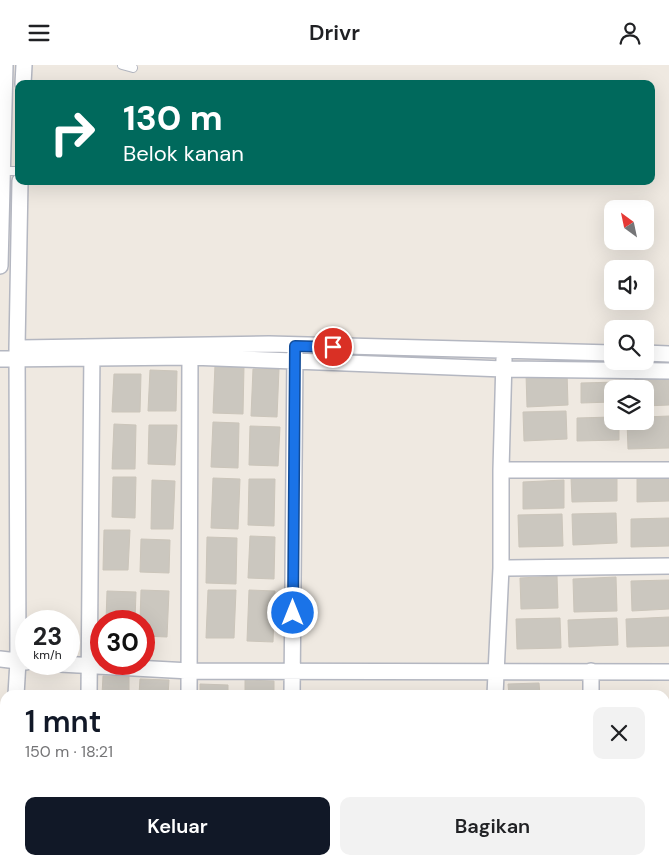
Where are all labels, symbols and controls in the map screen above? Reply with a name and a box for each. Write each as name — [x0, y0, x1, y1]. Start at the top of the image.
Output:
text: Drivr — [309, 18, 360, 47]
icon: menu — [25, 19, 53, 47]
icon: person — [616, 19, 644, 47]
text: 130 m — [123, 95, 223, 141]
icon: right — [40, 100, 105, 165]
text: Belok kanan — [123, 139, 244, 168]
north arrow — [604, 200, 654, 250]
map controls — [604, 200, 654, 430]
button: sound — [604, 260, 654, 310]
button: search — [604, 320, 654, 370]
pin — [312, 326, 354, 368]
icon: arrive — [319, 333, 347, 361]
button: layers — [604, 380, 654, 430]
position arrow — [266, 586, 318, 638]
speed limit sign: 30 — [90, 610, 155, 675]
text: 23 — [33, 620, 62, 653]
text: km/h — [33, 647, 62, 663]
text: 1 mnt — [25, 702, 101, 741]
button: close — [593, 707, 645, 759]
text: 150 m · 18:21 — [25, 741, 113, 762]
button: Keluar — [25, 797, 330, 855]
button: Bagikan — [340, 797, 645, 855]

